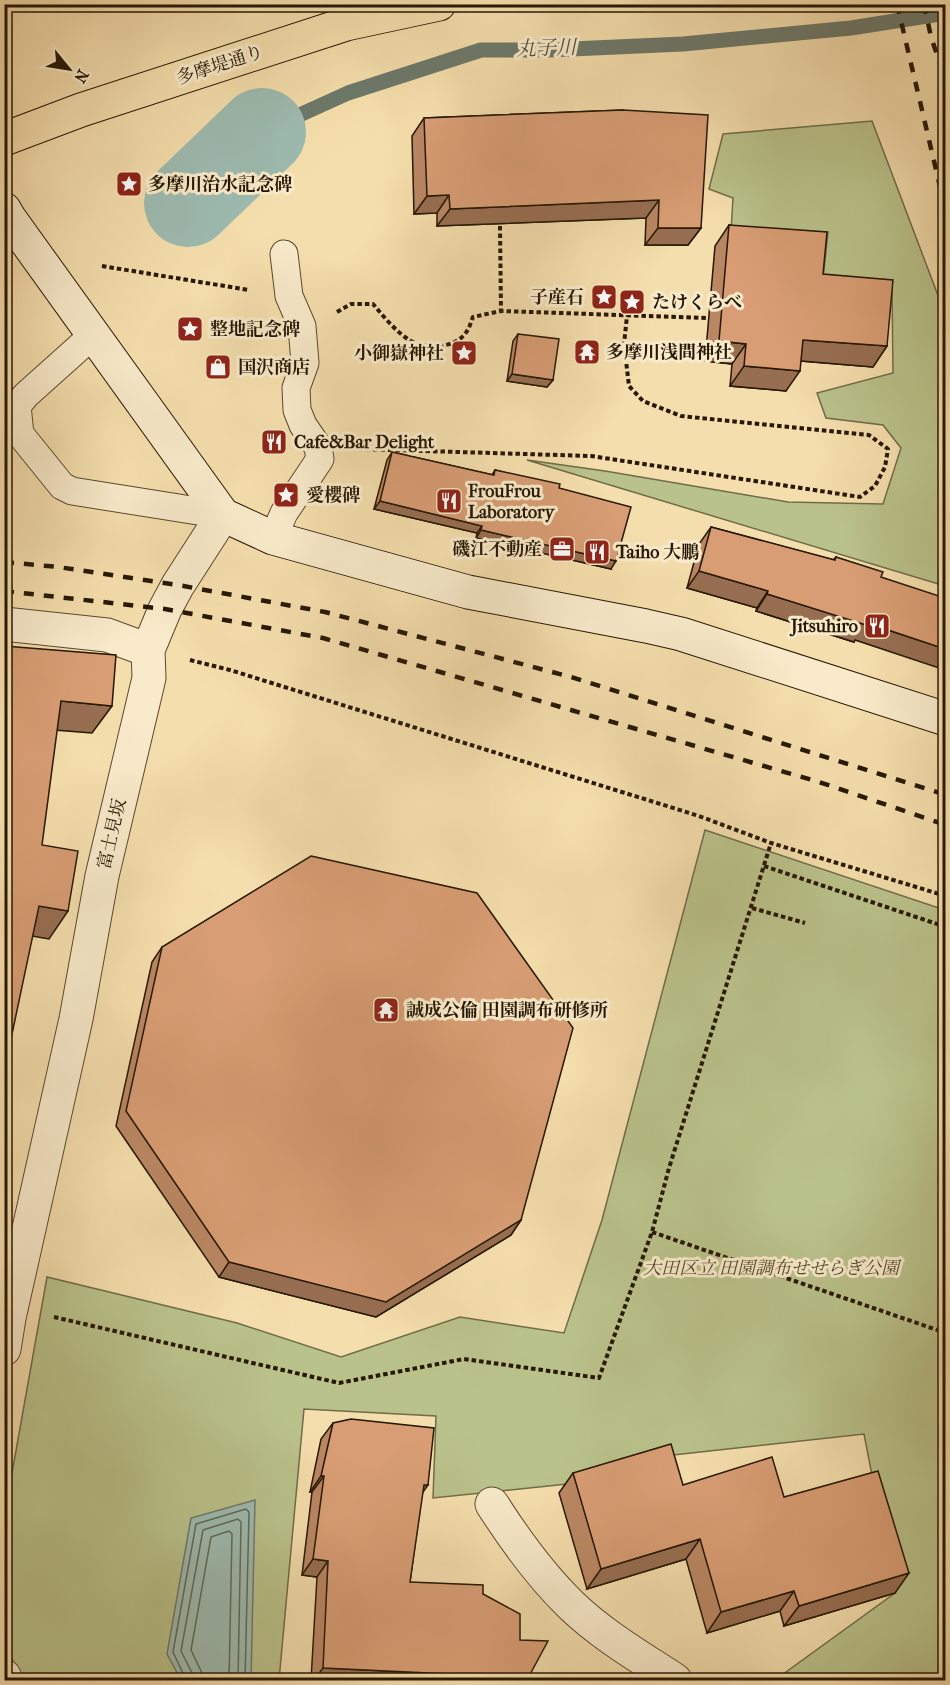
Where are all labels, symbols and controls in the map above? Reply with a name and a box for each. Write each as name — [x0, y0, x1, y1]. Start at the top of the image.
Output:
water label: 丸子川 — [516, 35, 578, 61]
north arrow — [39, 39, 99, 99]
street label: 多摩堤通り — [174, 41, 266, 89]
text: N — [70, 66, 93, 87]
place icon: 多摩川治水記念碑 — [114, 169, 144, 199]
place label: 多摩川治水記念碑 — [148, 174, 292, 195]
place icon: 子産石 — [589, 282, 619, 312]
place label: 子産石 — [530, 287, 584, 308]
place icon: たけくらべ — [617, 287, 647, 317]
place label: たけくらべ — [652, 292, 742, 313]
place icon: 整地記念碑 — [175, 314, 205, 344]
place label: 整地記念碑 — [210, 319, 300, 340]
temple icon: 多摩川浅間神社 — [572, 337, 602, 367]
place icon: 小御嶽神社 — [449, 338, 479, 368]
place label: 多摩川浅間神社 — [606, 342, 732, 363]
place label: 小御嶽神社 — [354, 343, 444, 364]
shop icon: 国沢商店 — [203, 352, 233, 382]
place label: 国沢商店 — [238, 357, 310, 378]
restaurant icon: Cafe&Bar Delight — [259, 427, 289, 457]
place label: Cafe&Bar Delight — [294, 432, 435, 453]
place icon: 愛櫻碑 — [271, 480, 301, 510]
place label: FrouFrou Laboratory — [467, 481, 556, 523]
place label: 愛櫻碑 — [306, 485, 360, 506]
restaurant icon: FrouFrou Laboratory — [434, 486, 464, 516]
office icon: 磯江不動産 — [547, 534, 577, 564]
restaurant icon: Taiho 大鵬 — [582, 537, 612, 567]
place label: 磯江不動産 — [452, 539, 542, 560]
place label: Taiho 大鵬 — [615, 542, 699, 563]
restaurant icon: Jitsuhiro — [862, 611, 892, 641]
place label: Jitsuhiro — [789, 616, 858, 637]
street label: 富士見坂 — [94, 797, 130, 871]
temple icon: 誠成公倫 田園調布研修所 — [371, 995, 401, 1025]
place label: 誠成公倫 田園調布研修所 — [406, 1000, 608, 1021]
park label: 大田区立 田園調布せせらぎ公園 — [643, 1258, 902, 1279]

